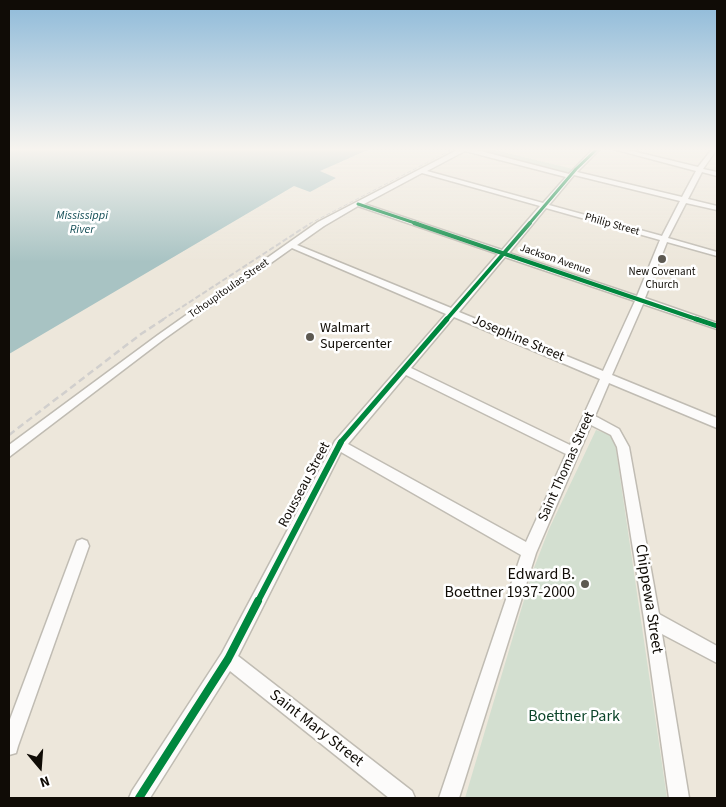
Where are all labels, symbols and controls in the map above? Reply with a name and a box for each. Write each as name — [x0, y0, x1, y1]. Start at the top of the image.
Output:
water label: Mississippi River — [56, 209, 108, 237]
street label: Philip Street — [583, 211, 641, 239]
street label: Jackson Avenue — [518, 242, 592, 278]
marker: New Covenant Church — [656, 253, 668, 265]
street label: Tchoupitoulas Street — [186, 256, 272, 322]
place label: New Covenant Church — [629, 266, 695, 292]
street label: Josephine Street — [469, 312, 567, 366]
place label: Walmart Supercenter — [320, 321, 392, 354]
marker: Walmart Supercenter — [304, 331, 316, 343]
street label: Saint Thomas Street — [535, 410, 599, 524]
street label: Rousseau Street — [276, 440, 334, 530]
street label: Chippewa Street — [630, 543, 666, 655]
place label: Edward B. Boettner 1937-2000 — [445, 565, 575, 603]
marker: Edward B. Boettner 1937-2000 — [579, 578, 591, 590]
street label: Saint Mary Street — [265, 686, 367, 772]
park label: Boettner Park — [528, 707, 620, 727]
north arrow — [15, 742, 65, 792]
text: N — [37, 770, 52, 792]

